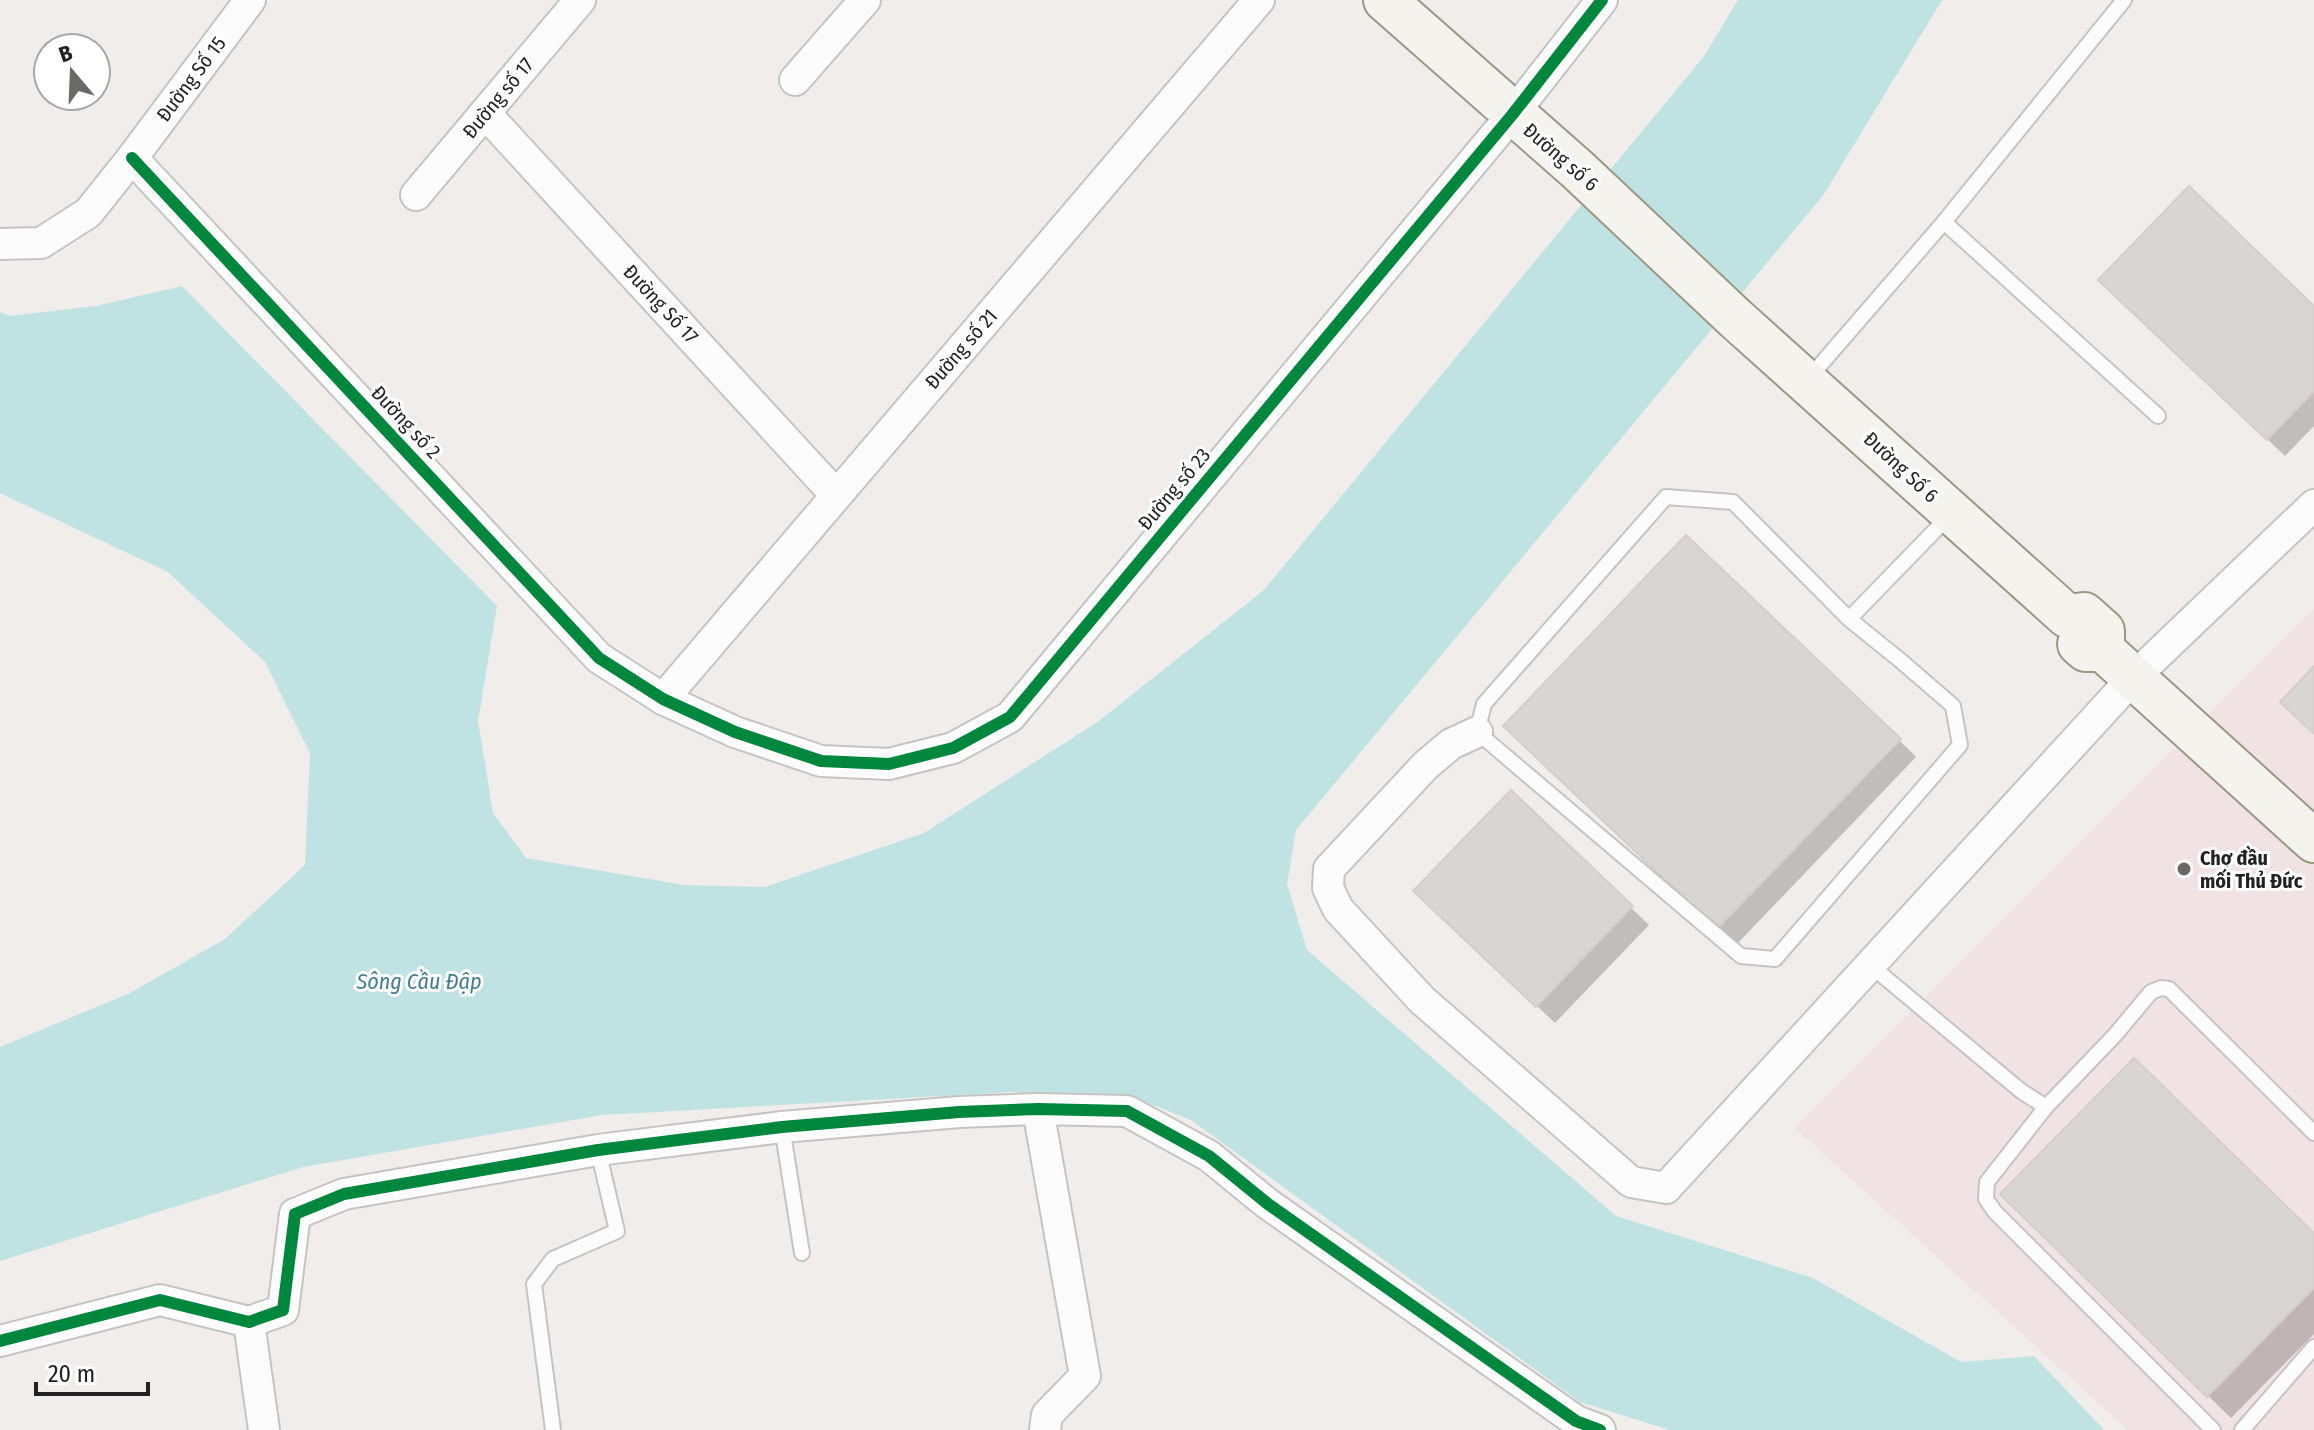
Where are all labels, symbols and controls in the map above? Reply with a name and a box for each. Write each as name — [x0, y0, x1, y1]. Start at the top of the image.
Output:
north arrow — [32, 32, 112, 112]
street label: Đường Số 15 — [151, 32, 231, 126]
text: B — [55, 39, 76, 68]
street label: Đường số 17 — [457, 53, 539, 143]
street label: Đường số 6 — [1519, 118, 1604, 196]
street label: Đường Số 17 — [618, 260, 704, 348]
street label: Đường số 21 — [920, 304, 1002, 394]
street label: Đường số 2 — [366, 381, 446, 463]
street label: Đường Số 6 — [1859, 426, 1943, 508]
street label: Đường số 23 — [1133, 443, 1215, 535]
place label: Chợ đầu mối Thủ Đức — [2200, 845, 2303, 893]
marker: Chợ đầu mối Thủ Đức — [2175, 860, 2193, 878]
water label: Sông Cầu Đập — [356, 968, 481, 995]
scale bar — [36, 1346, 148, 1396]
text: 20 m — [48, 1360, 95, 1388]

